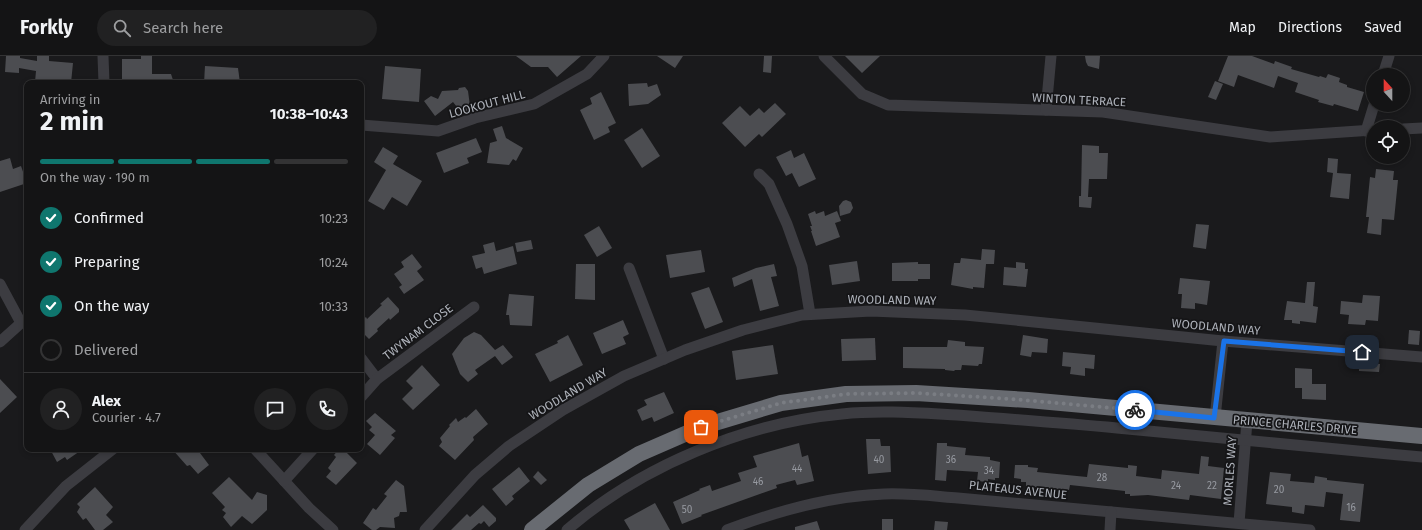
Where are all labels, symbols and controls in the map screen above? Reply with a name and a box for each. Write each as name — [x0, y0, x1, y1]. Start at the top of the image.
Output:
search box — [97, 10, 377, 46]
text: Forkly — [20, 16, 73, 39]
icon: search — [111, 17, 133, 39]
text: Search here — [143, 19, 223, 37]
text: Map — [1229, 19, 1256, 36]
text: Directions — [1278, 19, 1342, 36]
text: Saved — [1364, 19, 1402, 36]
north arrow — [1366, 68, 1410, 112]
map controls — [1366, 68, 1410, 164]
street label: LOOKOUT HILL — [447, 87, 527, 121]
street label: WINTON TERRACE — [1032, 91, 1126, 109]
text: Arriving in — [40, 92, 100, 107]
text: 10:38–10:43 — [270, 105, 348, 123]
text: 2 min — [40, 106, 104, 137]
button: locate — [1366, 120, 1410, 164]
text: On the way · 190 m — [40, 170, 150, 185]
icon: check — [40, 207, 62, 229]
text: Confirmed — [74, 209, 144, 227]
text: 10:23 — [319, 211, 348, 226]
icon: check — [40, 251, 62, 273]
text: Preparing — [74, 253, 139, 271]
text: 10:24 — [319, 255, 348, 270]
street label: WOODLAND WAY — [847, 292, 937, 308]
icon: check — [40, 295, 62, 317]
text: On the way — [74, 297, 149, 315]
text: 10:33 — [319, 299, 348, 314]
street label: TWYNAM CLOSE — [380, 301, 456, 363]
street label: WOODLAND WAY — [1171, 316, 1261, 338]
pin — [1345, 335, 1379, 369]
text: Delivered — [74, 341, 138, 359]
icon: home — [1351, 341, 1373, 363]
street label: WOODLAND WAY — [526, 365, 610, 423]
button: person — [40, 388, 82, 430]
button: chat — [254, 388, 296, 430]
button: phone — [306, 388, 348, 430]
courier — [1115, 390, 1155, 430]
text: Alex — [92, 392, 121, 410]
icon: bike — [1124, 399, 1146, 421]
text: Courier · 4.7 — [92, 410, 161, 425]
pin — [684, 410, 718, 444]
street label: PRINCE CHARLES DRIVE — [1232, 413, 1358, 437]
icon: bag — [690, 416, 712, 438]
street label: MORLES WAY — [1221, 435, 1239, 506]
house number: 40 — [874, 454, 885, 466]
house number: 36 — [946, 454, 956, 466]
house number: 44 — [792, 463, 803, 475]
house number: 34 — [984, 465, 995, 477]
house number: 28 — [1097, 472, 1108, 484]
house number: 46 — [753, 476, 763, 488]
street label: PLATEAUS AVENUE — [968, 478, 1068, 502]
house number: 24 — [1171, 480, 1182, 492]
house number: 22 — [1207, 480, 1217, 492]
house number: 20 — [1274, 484, 1285, 496]
house number: 16 — [1346, 502, 1356, 514]
house number: 50 — [682, 504, 693, 516]

